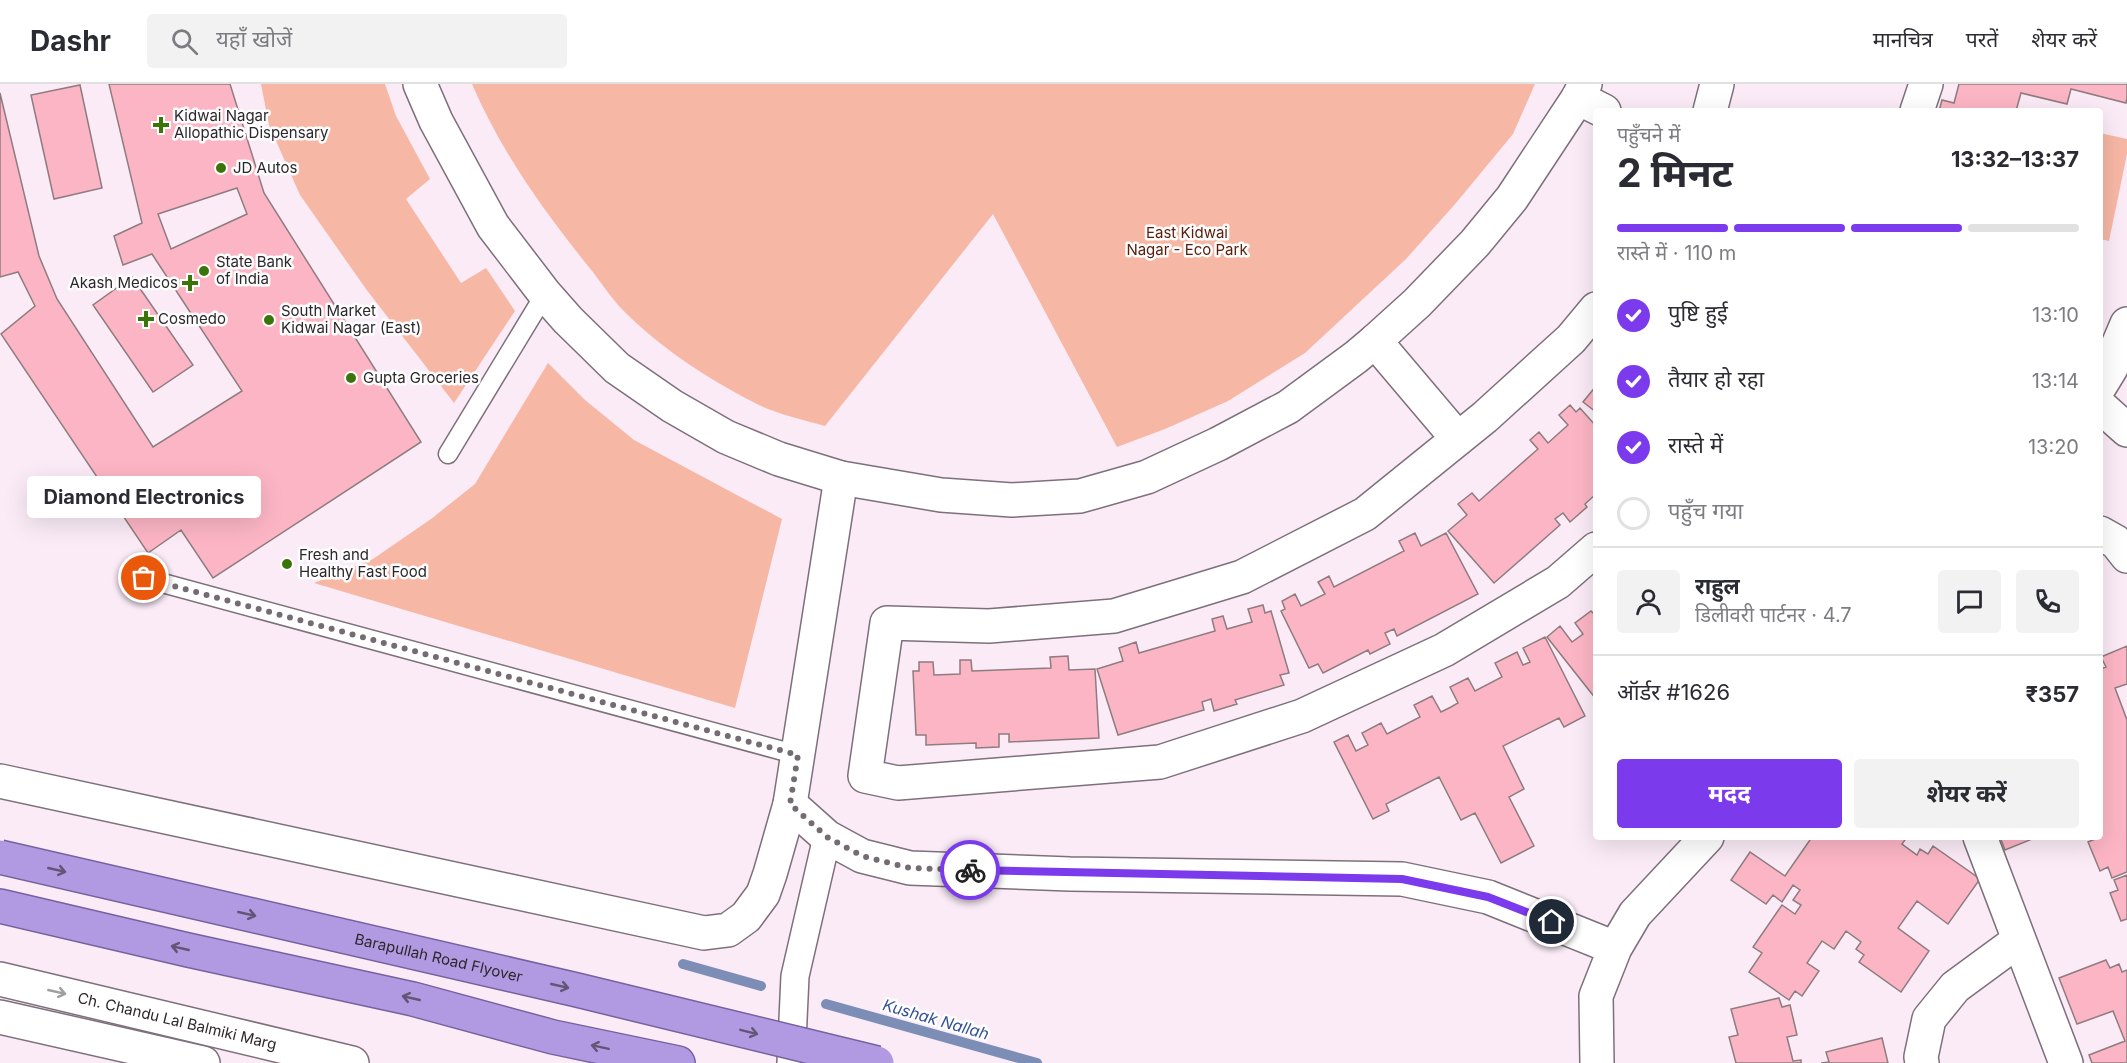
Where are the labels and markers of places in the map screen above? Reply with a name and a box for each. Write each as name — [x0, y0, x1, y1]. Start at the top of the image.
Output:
place label: Kidwai Nagar Allopathic Dispensary — [174, 106, 329, 142]
marker: Kidwai Nagar Allopathic Dispensary — [152, 116, 170, 134]
place label: JD Autos — [233, 158, 298, 177]
marker: JD Autos — [214, 161, 228, 175]
place label: State Bank of India — [216, 252, 293, 288]
marker: State Bank of India — [197, 264, 211, 278]
place label: Akash Medicos — [69, 273, 178, 292]
marker: Akash Medicos — [183, 276, 197, 290]
place label: South Market Kidwai Nagar (East) — [281, 301, 421, 337]
place label: Cosmedo — [158, 309, 226, 328]
marker: Cosmedo — [139, 312, 153, 326]
marker: South Market Kidwai Nagar (East) — [262, 313, 276, 327]
place label: Gupta Groceries — [363, 368, 479, 387]
marker: Gupta Groceries — [344, 371, 358, 385]
callout: Diamond Electronics — [27, 476, 261, 518]
place label: Fresh and Healthy Fast Food — [299, 545, 427, 581]
pin — [118, 552, 169, 603]
marker: Fresh and Healthy Fast Food — [280, 557, 294, 571]
pin — [1526, 896, 1577, 947]

